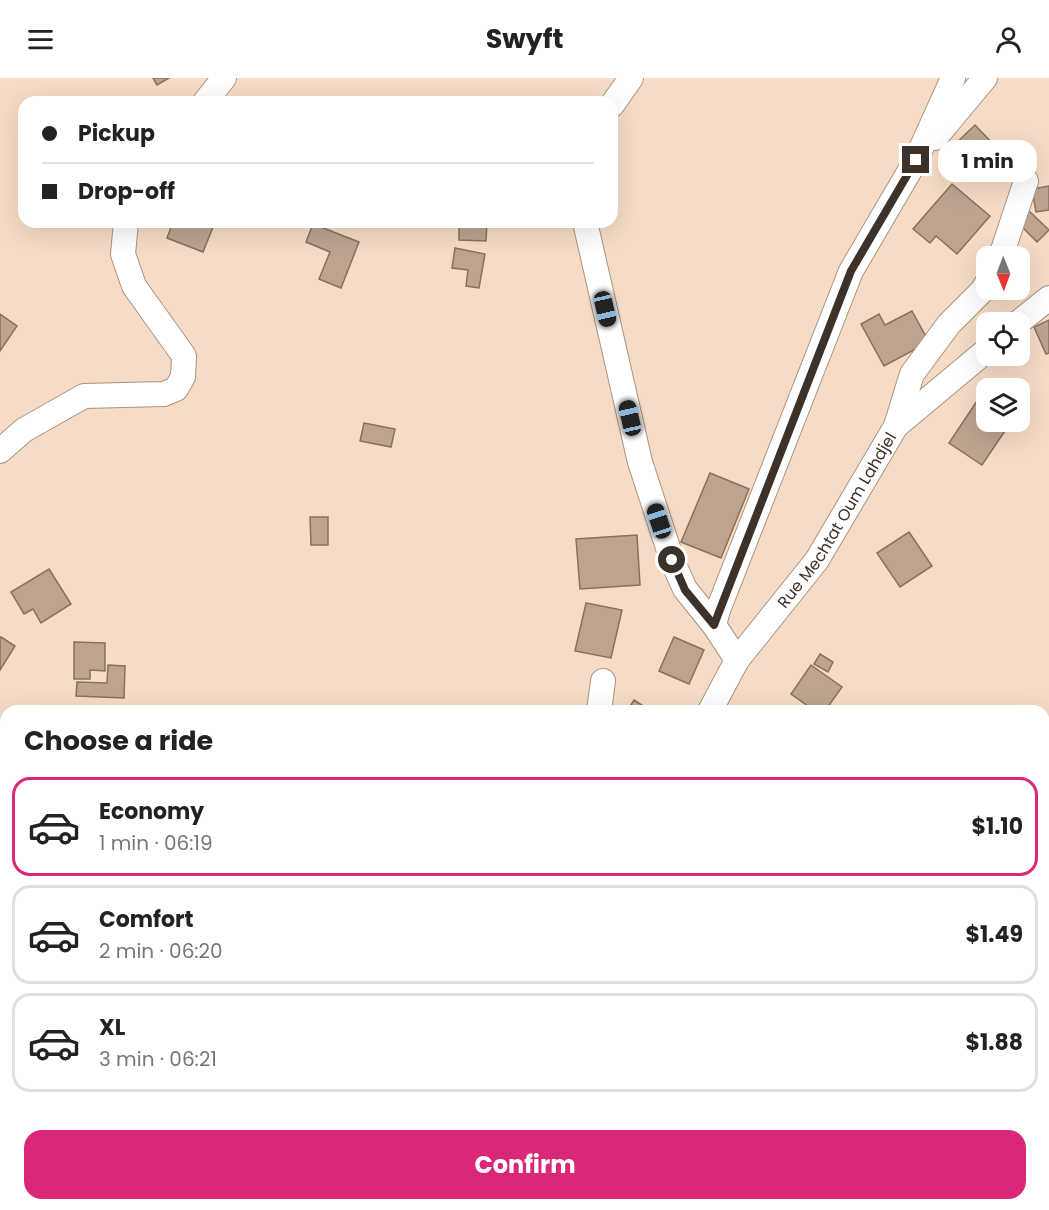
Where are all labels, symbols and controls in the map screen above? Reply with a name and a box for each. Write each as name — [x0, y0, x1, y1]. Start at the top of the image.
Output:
text: Swyft — [486, 20, 563, 57]
icon: menu — [24, 23, 57, 56]
icon: person — [992, 23, 1025, 56]
text: Pickup — [78, 118, 155, 149]
callout: 1 min — [937, 139, 1036, 181]
route end — [902, 146, 929, 173]
text: 1 min — [961, 147, 1014, 175]
text: Drop-off — [78, 176, 175, 207]
north arrow — [976, 246, 1030, 300]
map controls — [976, 246, 1030, 432]
car — [592, 289, 618, 329]
button: locate — [976, 312, 1030, 366]
button: layers — [976, 378, 1030, 432]
car — [617, 398, 643, 438]
street label: Rue Mechtat Oum Lahdjel — [772, 428, 902, 613]
car — [645, 501, 673, 541]
route start — [658, 546, 685, 573]
text: Choose a ride — [24, 722, 213, 759]
text: Economy — [99, 796, 204, 827]
icon: car — [27, 800, 81, 854]
text: $1.10 — [971, 811, 1023, 842]
text: 1 min · 06:19 — [99, 829, 213, 857]
text: Comfort — [99, 904, 193, 935]
icon: car — [27, 908, 81, 962]
text: $1.49 — [966, 919, 1023, 950]
text: 2 min · 06:20 — [99, 937, 223, 965]
text: XL — [99, 1012, 125, 1043]
icon: car — [27, 1016, 81, 1070]
text: $1.88 — [966, 1027, 1023, 1058]
text: 3 min · 06:21 — [99, 1045, 217, 1073]
button: Confirm — [24, 1130, 1026, 1199]

